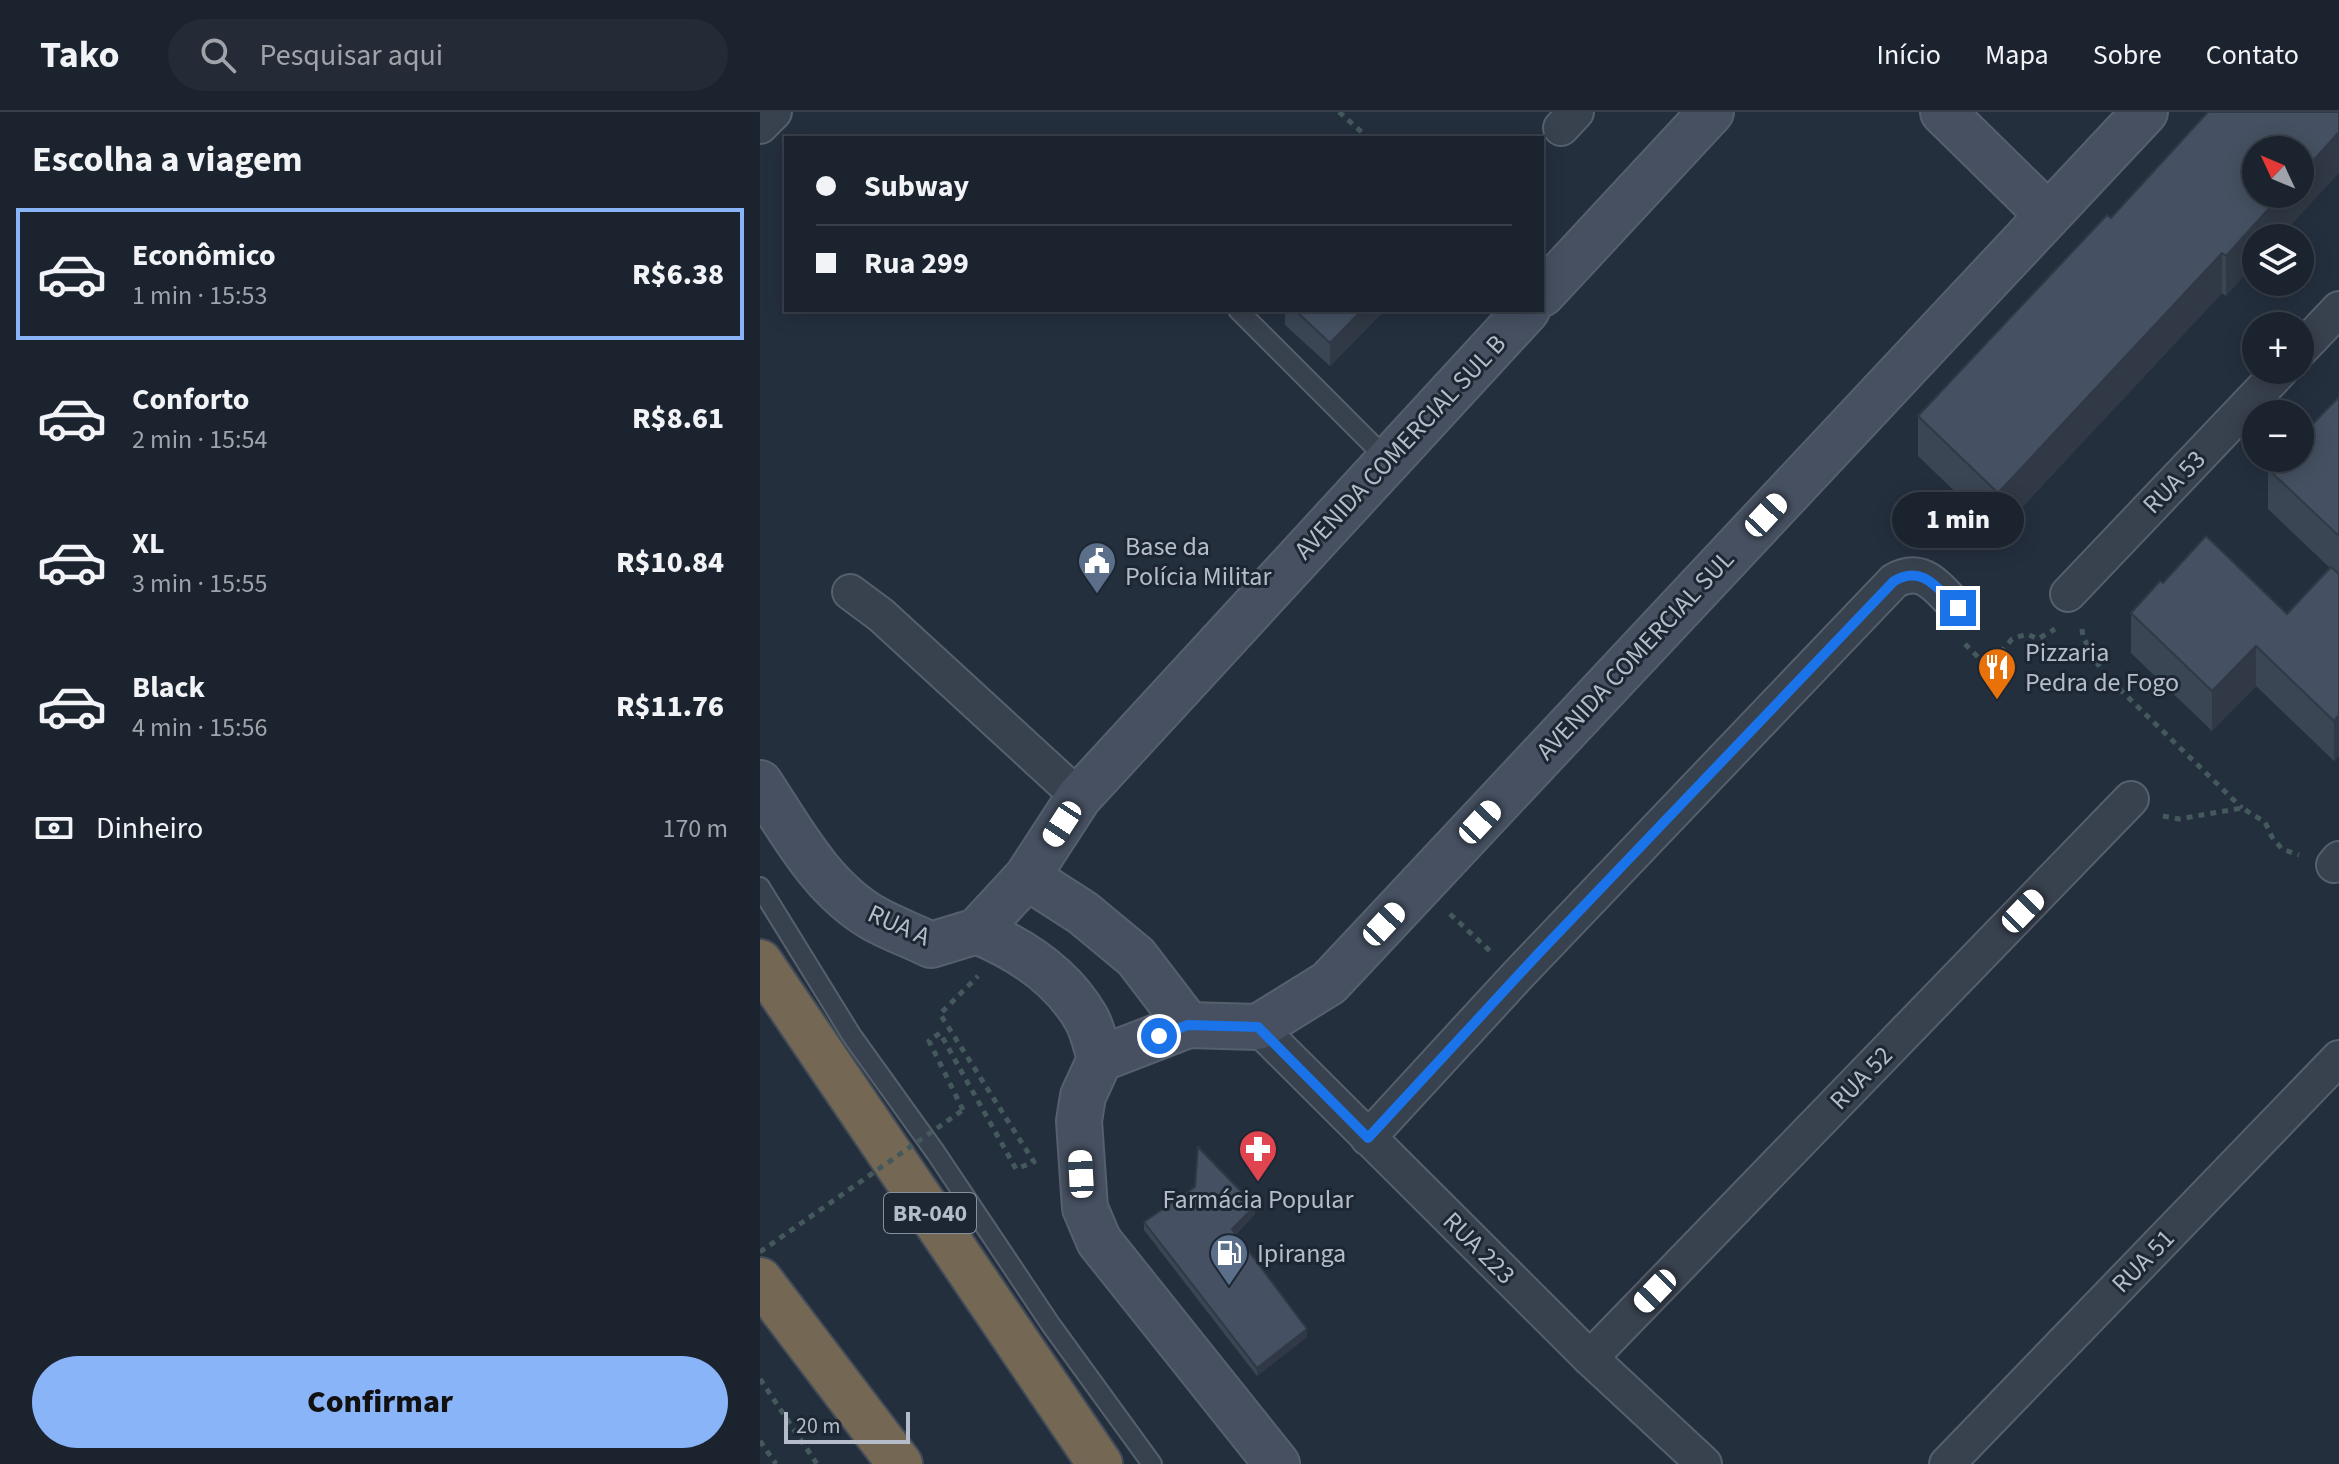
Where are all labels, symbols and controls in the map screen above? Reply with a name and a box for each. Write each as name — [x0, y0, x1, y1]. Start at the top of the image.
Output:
search box — [168, 19, 728, 91]
text: Tako — [40, 28, 120, 82]
icon: search — [196, 33, 240, 77]
text: Pesquisar aqui — [260, 34, 443, 77]
text: Início — [1877, 35, 1941, 75]
text: Mapa — [1985, 35, 2049, 75]
text: Sobre — [2093, 35, 2162, 75]
text: Contato — [2206, 35, 2299, 75]
text: Escolha a viagem — [32, 134, 303, 185]
north arrow — [2242, 136, 2314, 208]
map controls — [2242, 136, 2314, 472]
text: Subway — [864, 165, 969, 208]
button: layers — [2242, 224, 2314, 296]
text: Econômico — [132, 234, 276, 277]
icon: car — [36, 238, 108, 310]
text: Rua 299 — [864, 242, 969, 285]
text: R$6.38 — [632, 253, 724, 296]
text: 1 min · 15:53 — [132, 277, 267, 314]
button: + — [2242, 312, 2314, 384]
street label: AVENIDA COMERCIAL SUL B — [1286, 326, 1514, 568]
text: Conforto — [132, 378, 249, 421]
icon: car — [36, 382, 108, 454]
text: R$8.61 — [632, 397, 724, 440]
button: − — [2242, 400, 2314, 472]
text: 2 min · 15:54 — [132, 421, 267, 458]
street label: RUA 53 — [2134, 442, 2214, 522]
car — [1741, 489, 1791, 541]
callout: 1 min — [1892, 492, 2024, 548]
text: 1 min — [1926, 501, 1990, 538]
text: XL — [132, 522, 165, 565]
icon: car — [36, 526, 108, 598]
place label: Base da Polícia Militar — [1125, 528, 1272, 595]
public building icon: Base da Polícia Militar — [1076, 540, 1118, 595]
text: R$10.84 — [616, 541, 724, 584]
street label: AVENIDA COMERCIAL SUL — [1528, 542, 1742, 768]
text: 3 min · 15:55 — [132, 565, 267, 602]
route end — [1940, 590, 1976, 626]
place label: Pizzaria Pedra de Fogo — [2025, 634, 2179, 701]
restaurant icon: Pizzaria Pedra de Fogo — [1976, 646, 2018, 701]
text: Black — [132, 666, 205, 709]
icon: car — [36, 670, 108, 742]
text: R$11.76 — [616, 685, 724, 728]
text: 4 min · 15:56 — [132, 709, 267, 746]
car — [1455, 796, 1505, 848]
car — [1039, 797, 1085, 851]
icon: cash — [32, 806, 76, 850]
text: Dinheiro — [96, 807, 203, 850]
text: 170 m — [662, 810, 728, 847]
car — [1998, 885, 2048, 937]
street label: RUA A — [862, 895, 937, 955]
car — [1359, 898, 1409, 950]
route start — [1141, 1018, 1177, 1054]
street label: RUA 52 — [1821, 1038, 1901, 1118]
pharmacy icon: Farmácia Popular — [1237, 1128, 1279, 1183]
car — [1068, 1149, 1094, 1199]
place label: Farmácia Popular — [1163, 1181, 1354, 1218]
road number: BR-040 — [884, 1193, 976, 1233]
street label: RUA 223 — [1434, 1203, 1524, 1293]
street label: RUA 51 — [2103, 1221, 2183, 1301]
fuel station icon: Ipiranga — [1208, 1232, 1250, 1287]
place label: Ipiranga — [1257, 1235, 1346, 1272]
car — [1630, 1265, 1680, 1317]
button: Confirmar — [32, 1356, 728, 1448]
scale bar — [784, 1408, 910, 1444]
text: 20 m — [796, 1410, 841, 1442]

